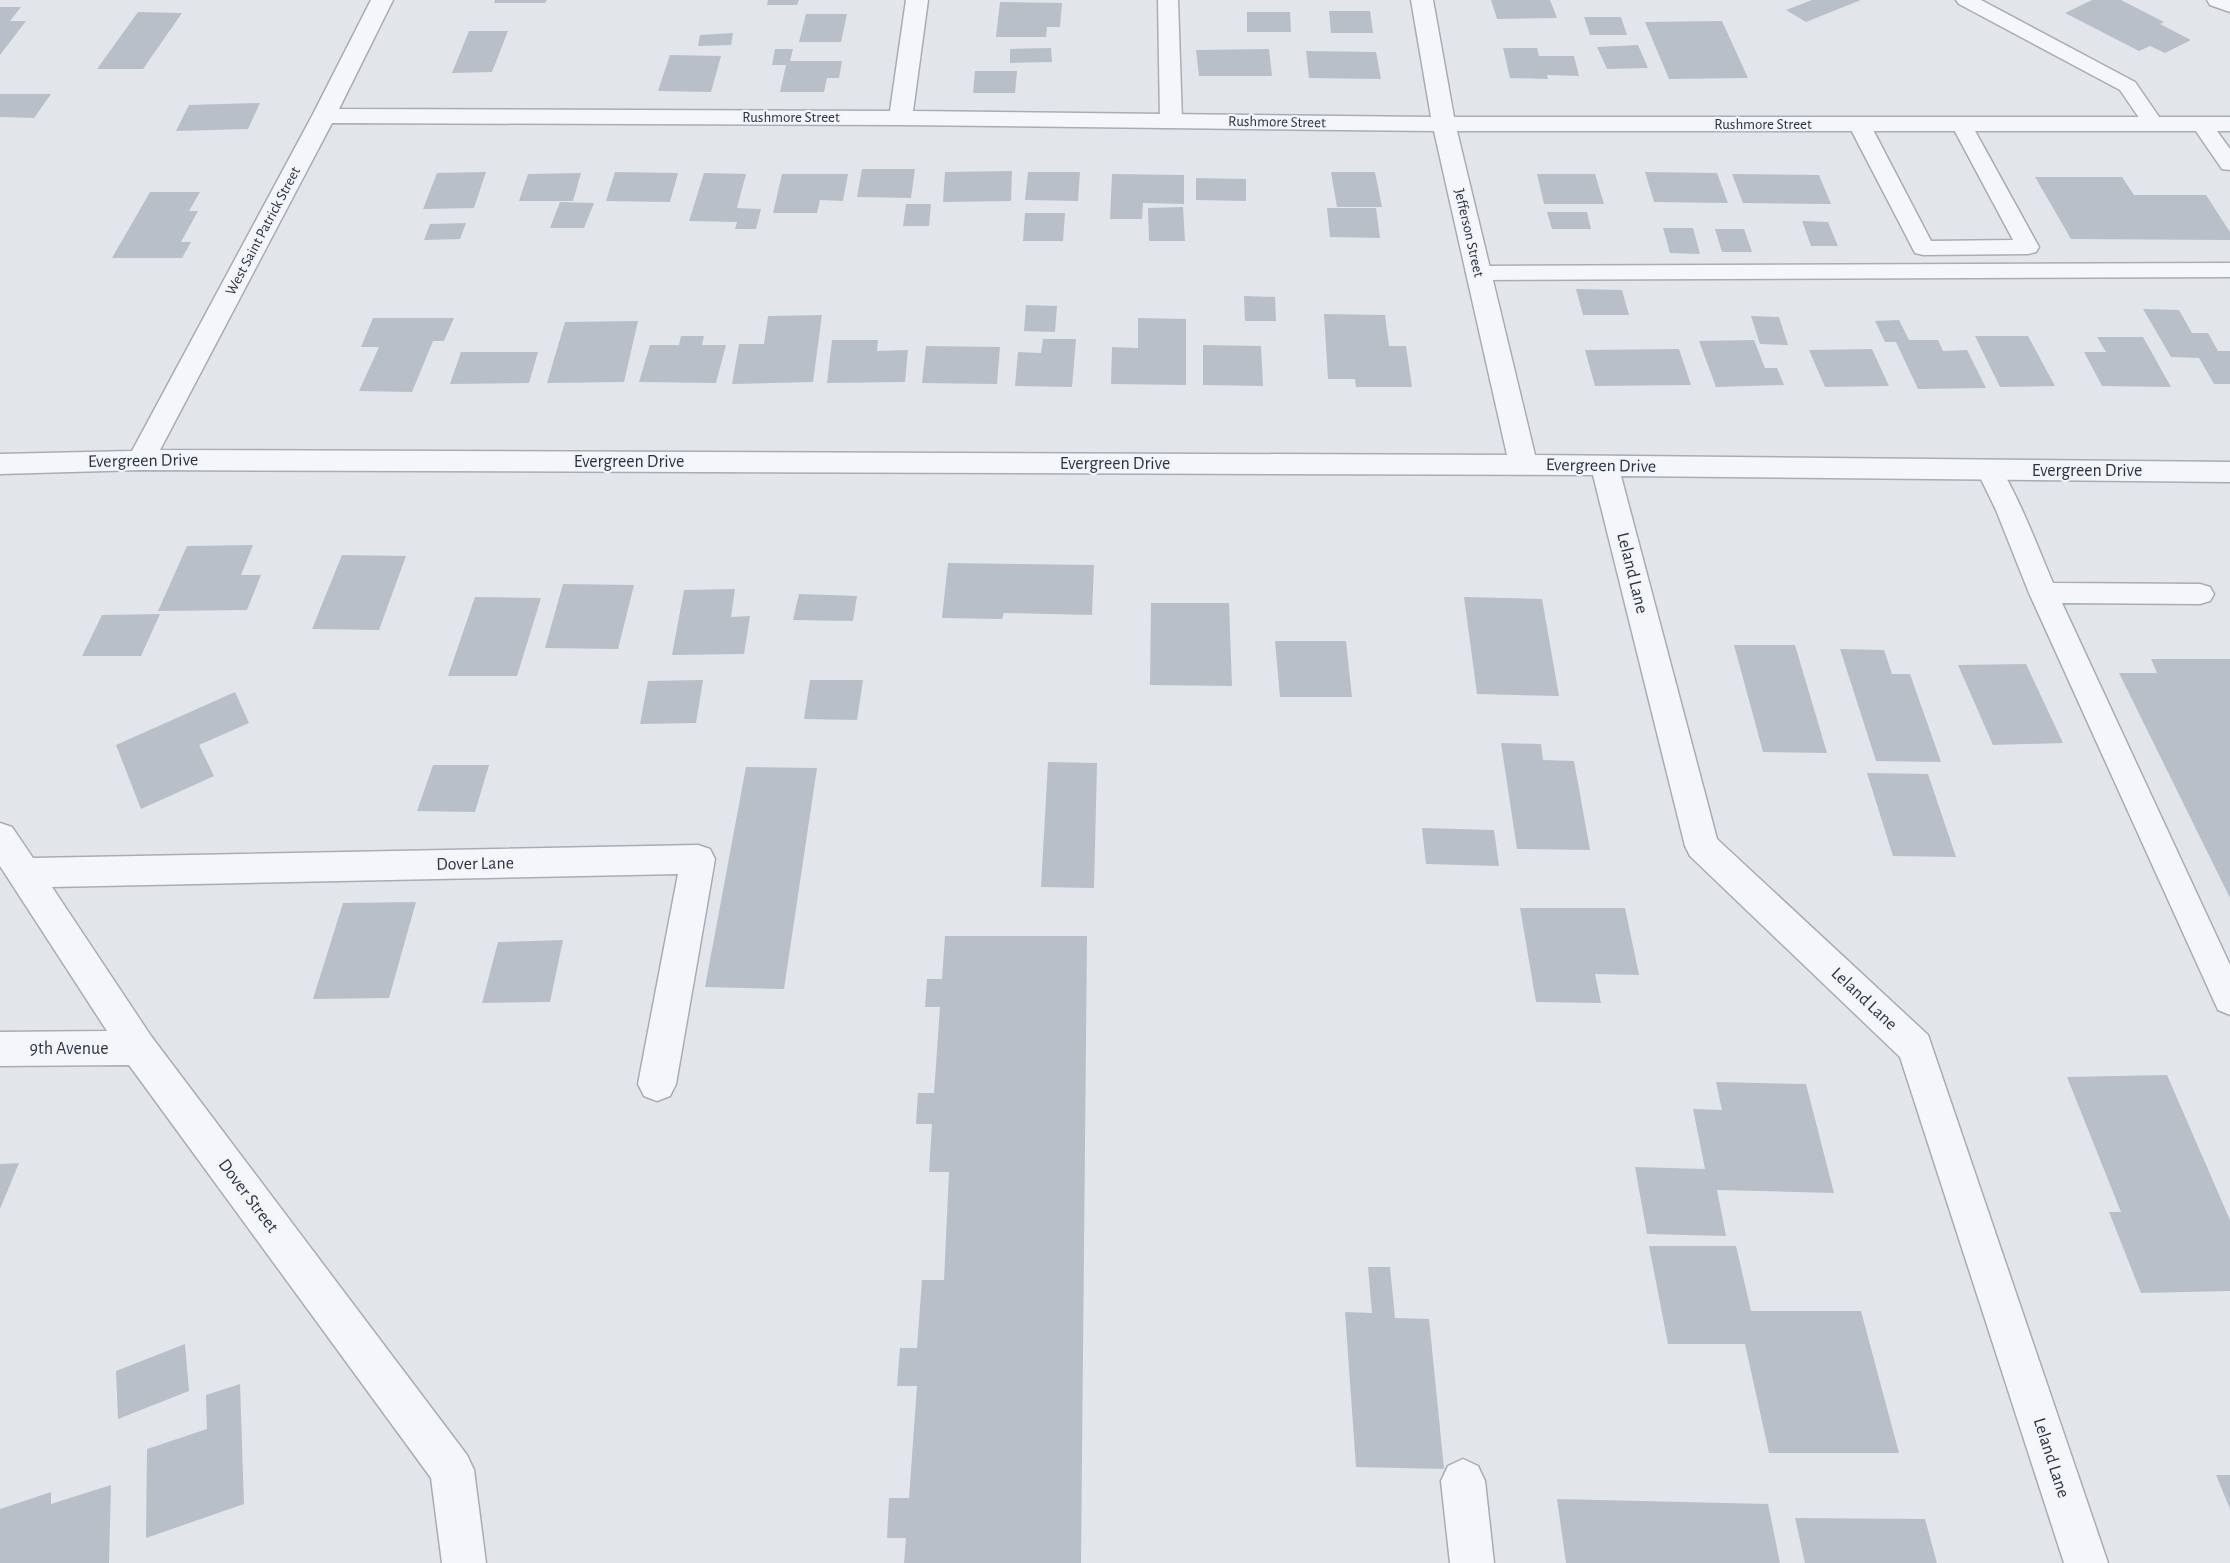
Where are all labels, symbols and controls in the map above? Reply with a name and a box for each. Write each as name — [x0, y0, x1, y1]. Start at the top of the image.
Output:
street label: Rushmore Street — [742, 110, 840, 125]
street label: Rushmore Street — [1228, 114, 1326, 130]
street label: Rushmore Street — [1714, 117, 1812, 132]
street label: West Saint Patrick Street — [223, 164, 303, 298]
street label: Jefferson Street — [1452, 187, 1486, 279]
street label: Evergreen Drive — [88, 451, 198, 471]
street label: Evergreen Drive — [574, 453, 684, 471]
street label: Evergreen Drive — [1060, 455, 1170, 473]
street label: Evergreen Drive — [1546, 456, 1656, 476]
street label: Evergreen Drive — [2032, 462, 2142, 480]
street label: Leland Lane — [1613, 531, 1651, 615]
street label: Dover Lane — [436, 854, 514, 874]
street label: Leland Lane — [1828, 964, 1900, 1034]
street label: 9th Avenue — [29, 1040, 109, 1058]
street label: Dover Street — [215, 1156, 282, 1236]
street label: Leland Lane — [2030, 1416, 2072, 1500]

